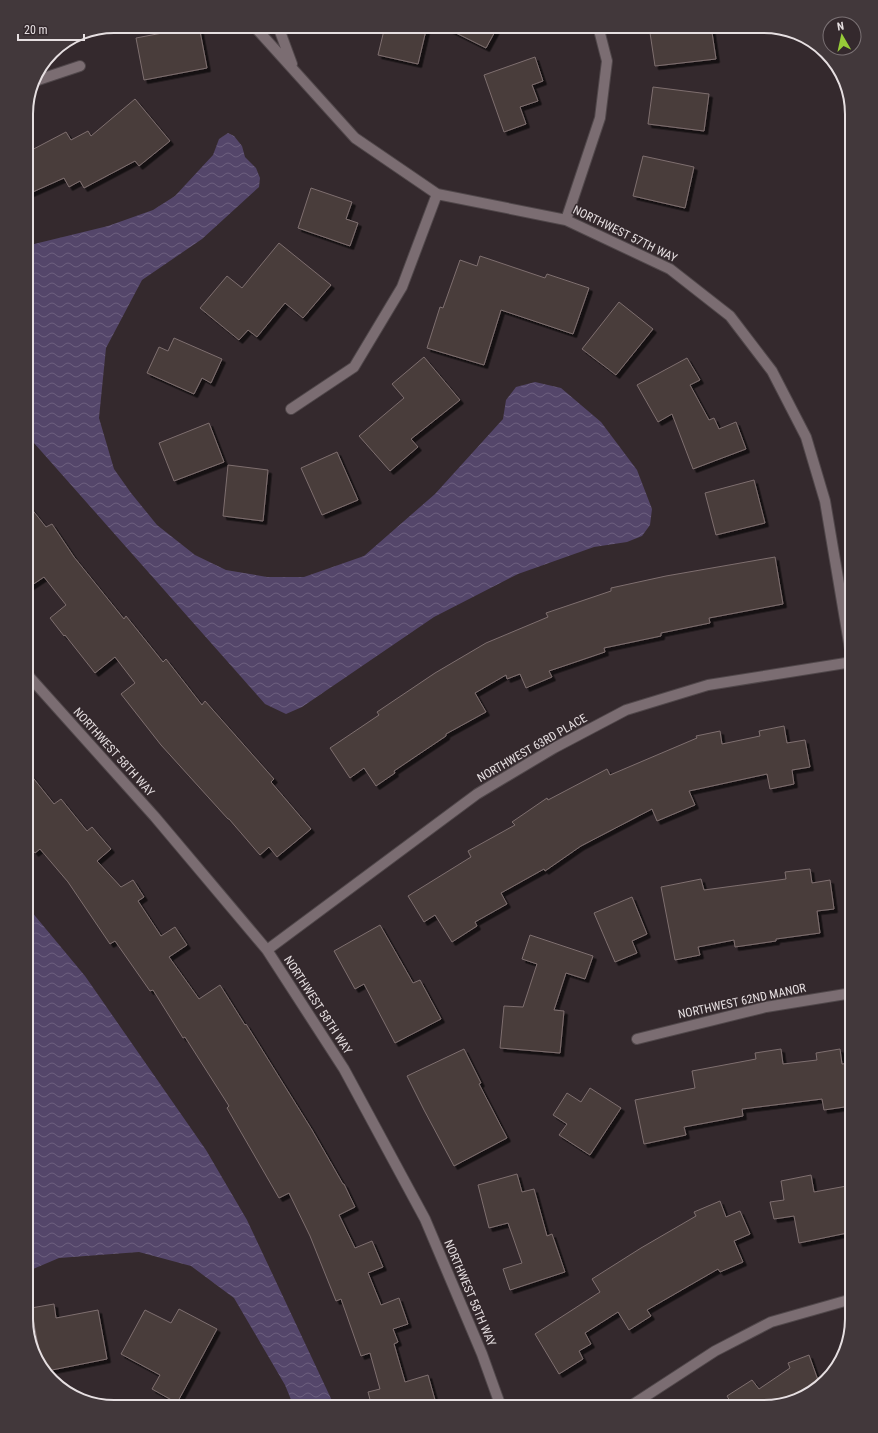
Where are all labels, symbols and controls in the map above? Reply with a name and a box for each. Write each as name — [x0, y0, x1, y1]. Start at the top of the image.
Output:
scale bar — [18, 16, 84, 42]
north arrow — [822, 16, 862, 56]
text: N — [836, 20, 845, 34]
text: 20 m — [24, 23, 48, 37]
street label: NORTHWEST 57TH WAY — [571, 203, 680, 266]
street label: NORTHWEST 58TH WAY — [71, 705, 158, 800]
street label: NORTHWEST 63RD PLACE — [475, 711, 589, 785]
street label: NORTHWEST 58TH WAY — [281, 953, 355, 1057]
street label: NORTHWEST 62ND MANOR — [677, 980, 808, 1021]
street label: NORTHWEST 58TH WAY — [441, 1238, 499, 1349]

